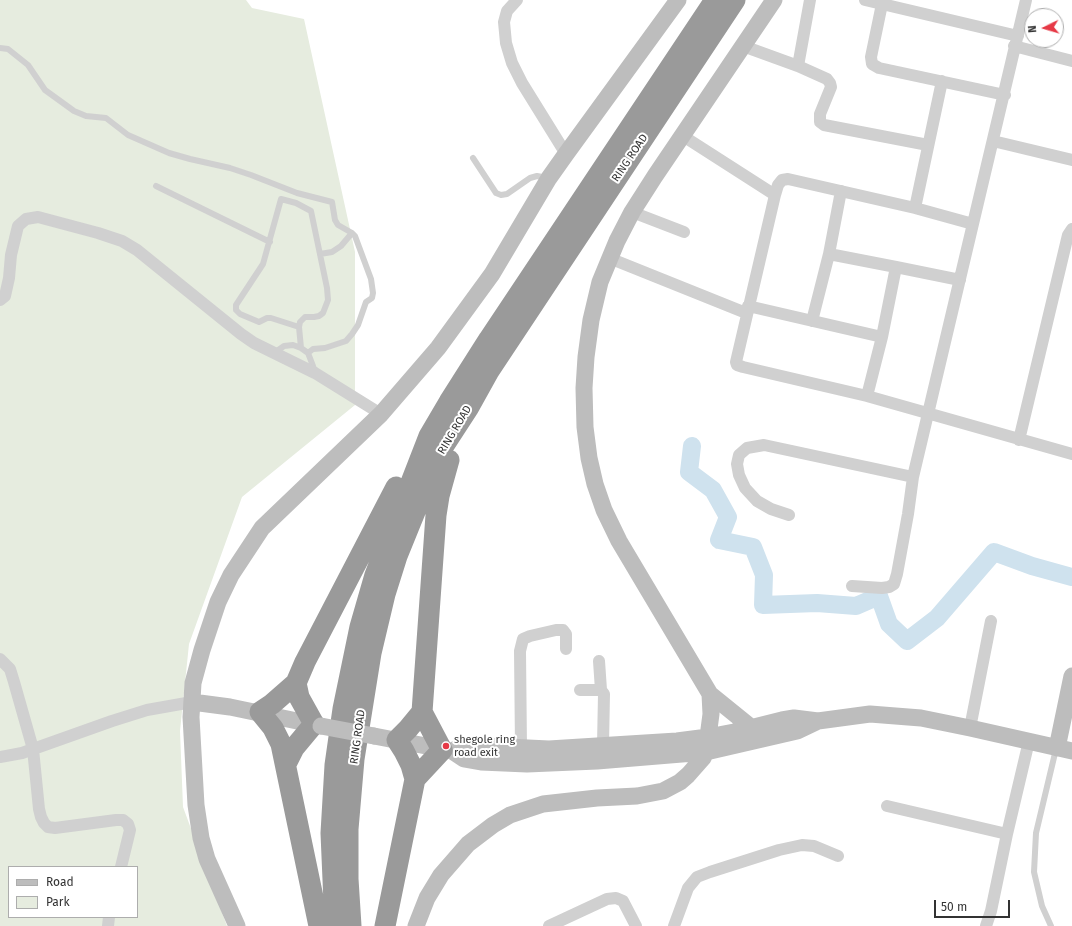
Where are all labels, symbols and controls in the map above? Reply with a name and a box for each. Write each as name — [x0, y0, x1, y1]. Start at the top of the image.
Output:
north arrow — [1024, 8, 1064, 48]
text: N — [1026, 25, 1039, 33]
street label: RING ROAD — [609, 132, 651, 184]
street label: RING ROAD — [435, 403, 475, 457]
street label: RING ROAD — [348, 709, 368, 765]
place label: shegole ring road exit — [454, 733, 515, 759]
marker: shegole ring road exit — [441, 741, 451, 751]
legend — [8, 866, 138, 918]
text: Road — [46, 875, 74, 889]
scale bar — [936, 892, 1012, 918]
text: Park — [46, 895, 70, 909]
text: 50 m — [941, 900, 967, 914]

